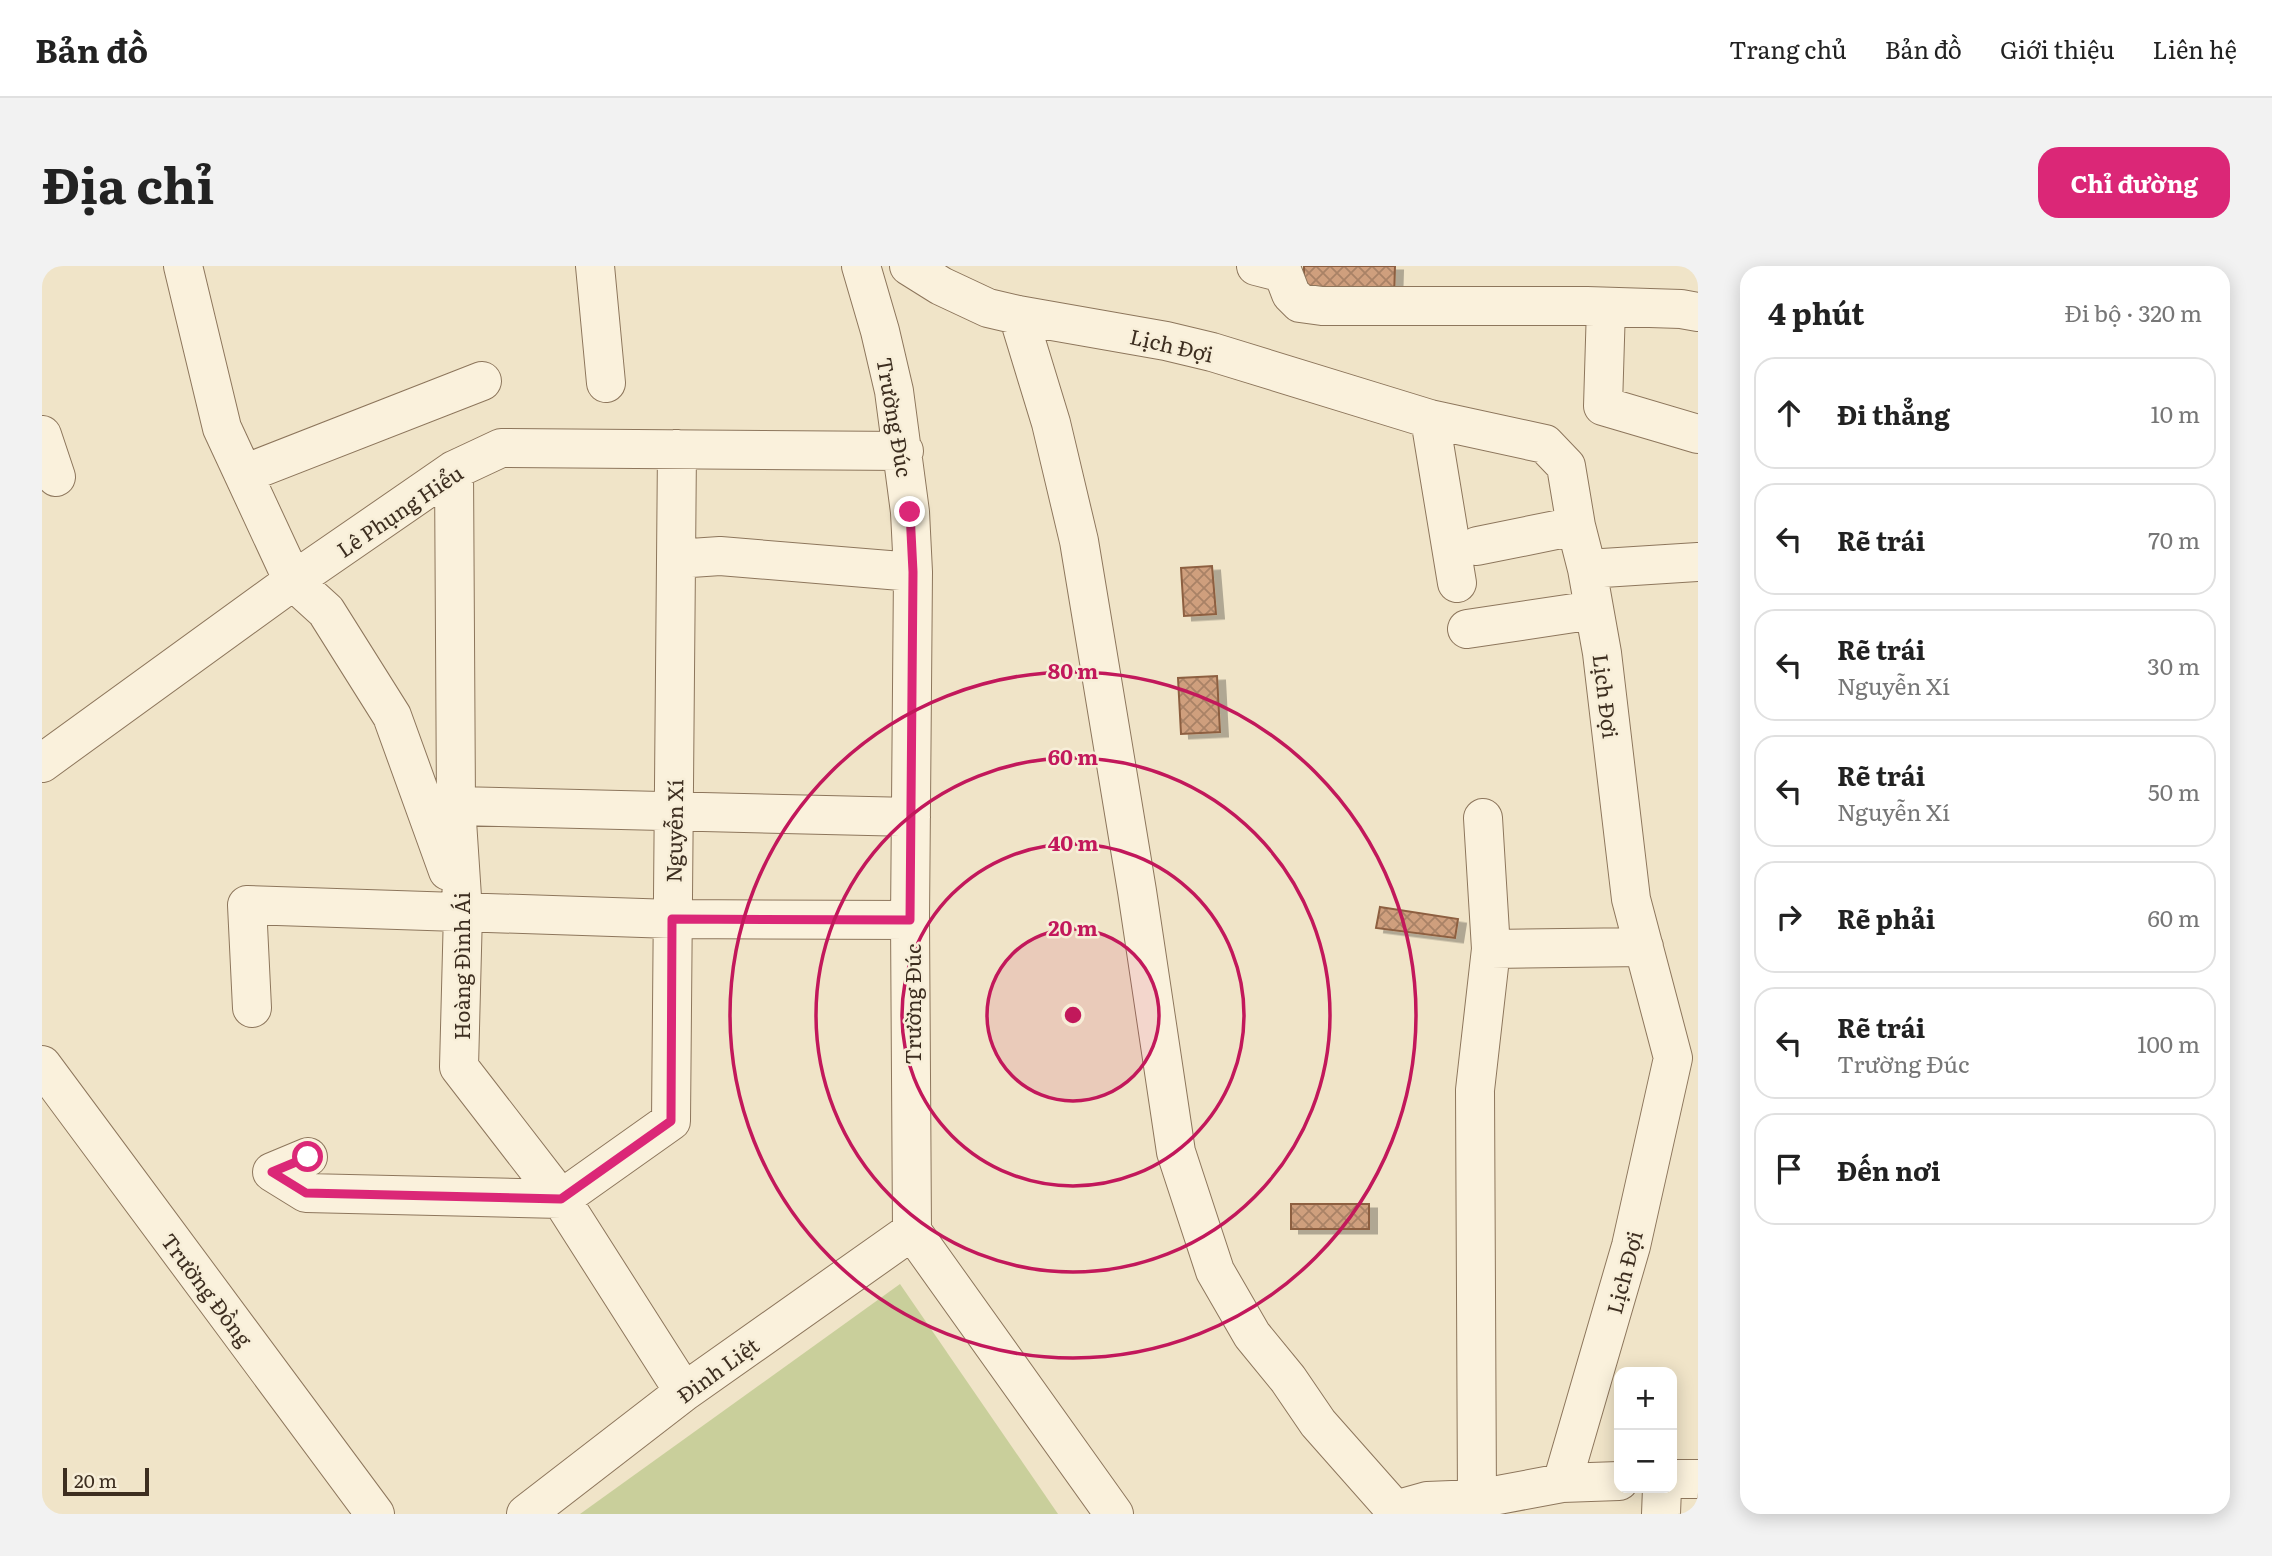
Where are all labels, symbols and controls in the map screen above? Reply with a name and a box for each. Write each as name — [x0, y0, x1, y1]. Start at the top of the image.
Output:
text: Bản đồ — [35, 24, 148, 73]
text: Trang chủ — [1729, 31, 1847, 66]
text: Bản đồ — [1885, 31, 1962, 66]
text: Giới thiệu — [2000, 31, 2115, 66]
text: Liên hệ — [2153, 31, 2237, 66]
text: Địa chỉ — [42, 146, 214, 219]
button: Chỉ đường — [2038, 147, 2230, 218]
text: 4 phút — [1768, 290, 1864, 334]
text: Đi bộ · 320 m — [2064, 295, 2202, 329]
street label: Lịch Đợi — [1127, 319, 1217, 369]
street label: Trường Đúc — [870, 355, 922, 479]
icon: ahead — [1770, 394, 1808, 432]
text: Đi thẳng — [1837, 394, 1950, 433]
text: 10 m — [2150, 396, 2200, 430]
street label: Lê Phụng Hiểu — [330, 456, 468, 564]
route end — [894, 496, 925, 527]
icon: left — [1770, 520, 1808, 558]
text: Rẽ trái — [1837, 520, 1925, 559]
text: 70 m — [2148, 522, 2200, 556]
text: Rẽ trái — [1837, 629, 1925, 668]
icon: left — [1770, 646, 1808, 684]
text: 30 m — [2147, 648, 2200, 682]
street label: Lịch Đợi — [1586, 652, 1628, 740]
text: 80 m — [1048, 654, 1098, 685]
text: Nguyễn Xí — [1837, 668, 1950, 702]
text: 60 m — [1048, 740, 1098, 771]
text: Rẽ trái — [1837, 755, 1925, 794]
icon: left — [1770, 772, 1808, 810]
text: 50 m — [2148, 774, 2200, 808]
street label: Nguyễn Xí — [657, 779, 689, 883]
text: Nguyễn Xí — [1837, 794, 1950, 828]
text: 40 m — [1048, 826, 1098, 857]
street label: Hoàng Đình Ái — [445, 892, 476, 1040]
icon: right — [1770, 898, 1808, 936]
text: Rẽ phải — [1837, 898, 1935, 937]
text: 60 m — [2147, 900, 2200, 934]
text: 20 m — [1048, 911, 1098, 942]
street label: Trường Đúc — [896, 943, 927, 1065]
centre of rings — [1061, 1003, 1085, 1027]
text: Rẽ trái — [1837, 1007, 1925, 1046]
icon: left — [1770, 1024, 1808, 1062]
text: 100 m — [2137, 1026, 2200, 1060]
text: Trường Đúc — [1837, 1046, 1970, 1080]
route start — [292, 1141, 323, 1172]
icon: arrive — [1770, 1150, 1808, 1188]
text: Đến nơi — [1837, 1150, 1940, 1189]
street label: Trường Đồng — [155, 1226, 261, 1352]
street label: Lịch Đợi — [1597, 1227, 1649, 1317]
street label: Đinh Liệt — [670, 1328, 765, 1409]
map controls — [1614, 1367, 1677, 1493]
button: + — [1614, 1367, 1677, 1430]
button: − — [1614, 1430, 1677, 1493]
scale bar — [63, 1465, 149, 1497]
text: 20 m — [74, 1466, 117, 1494]

